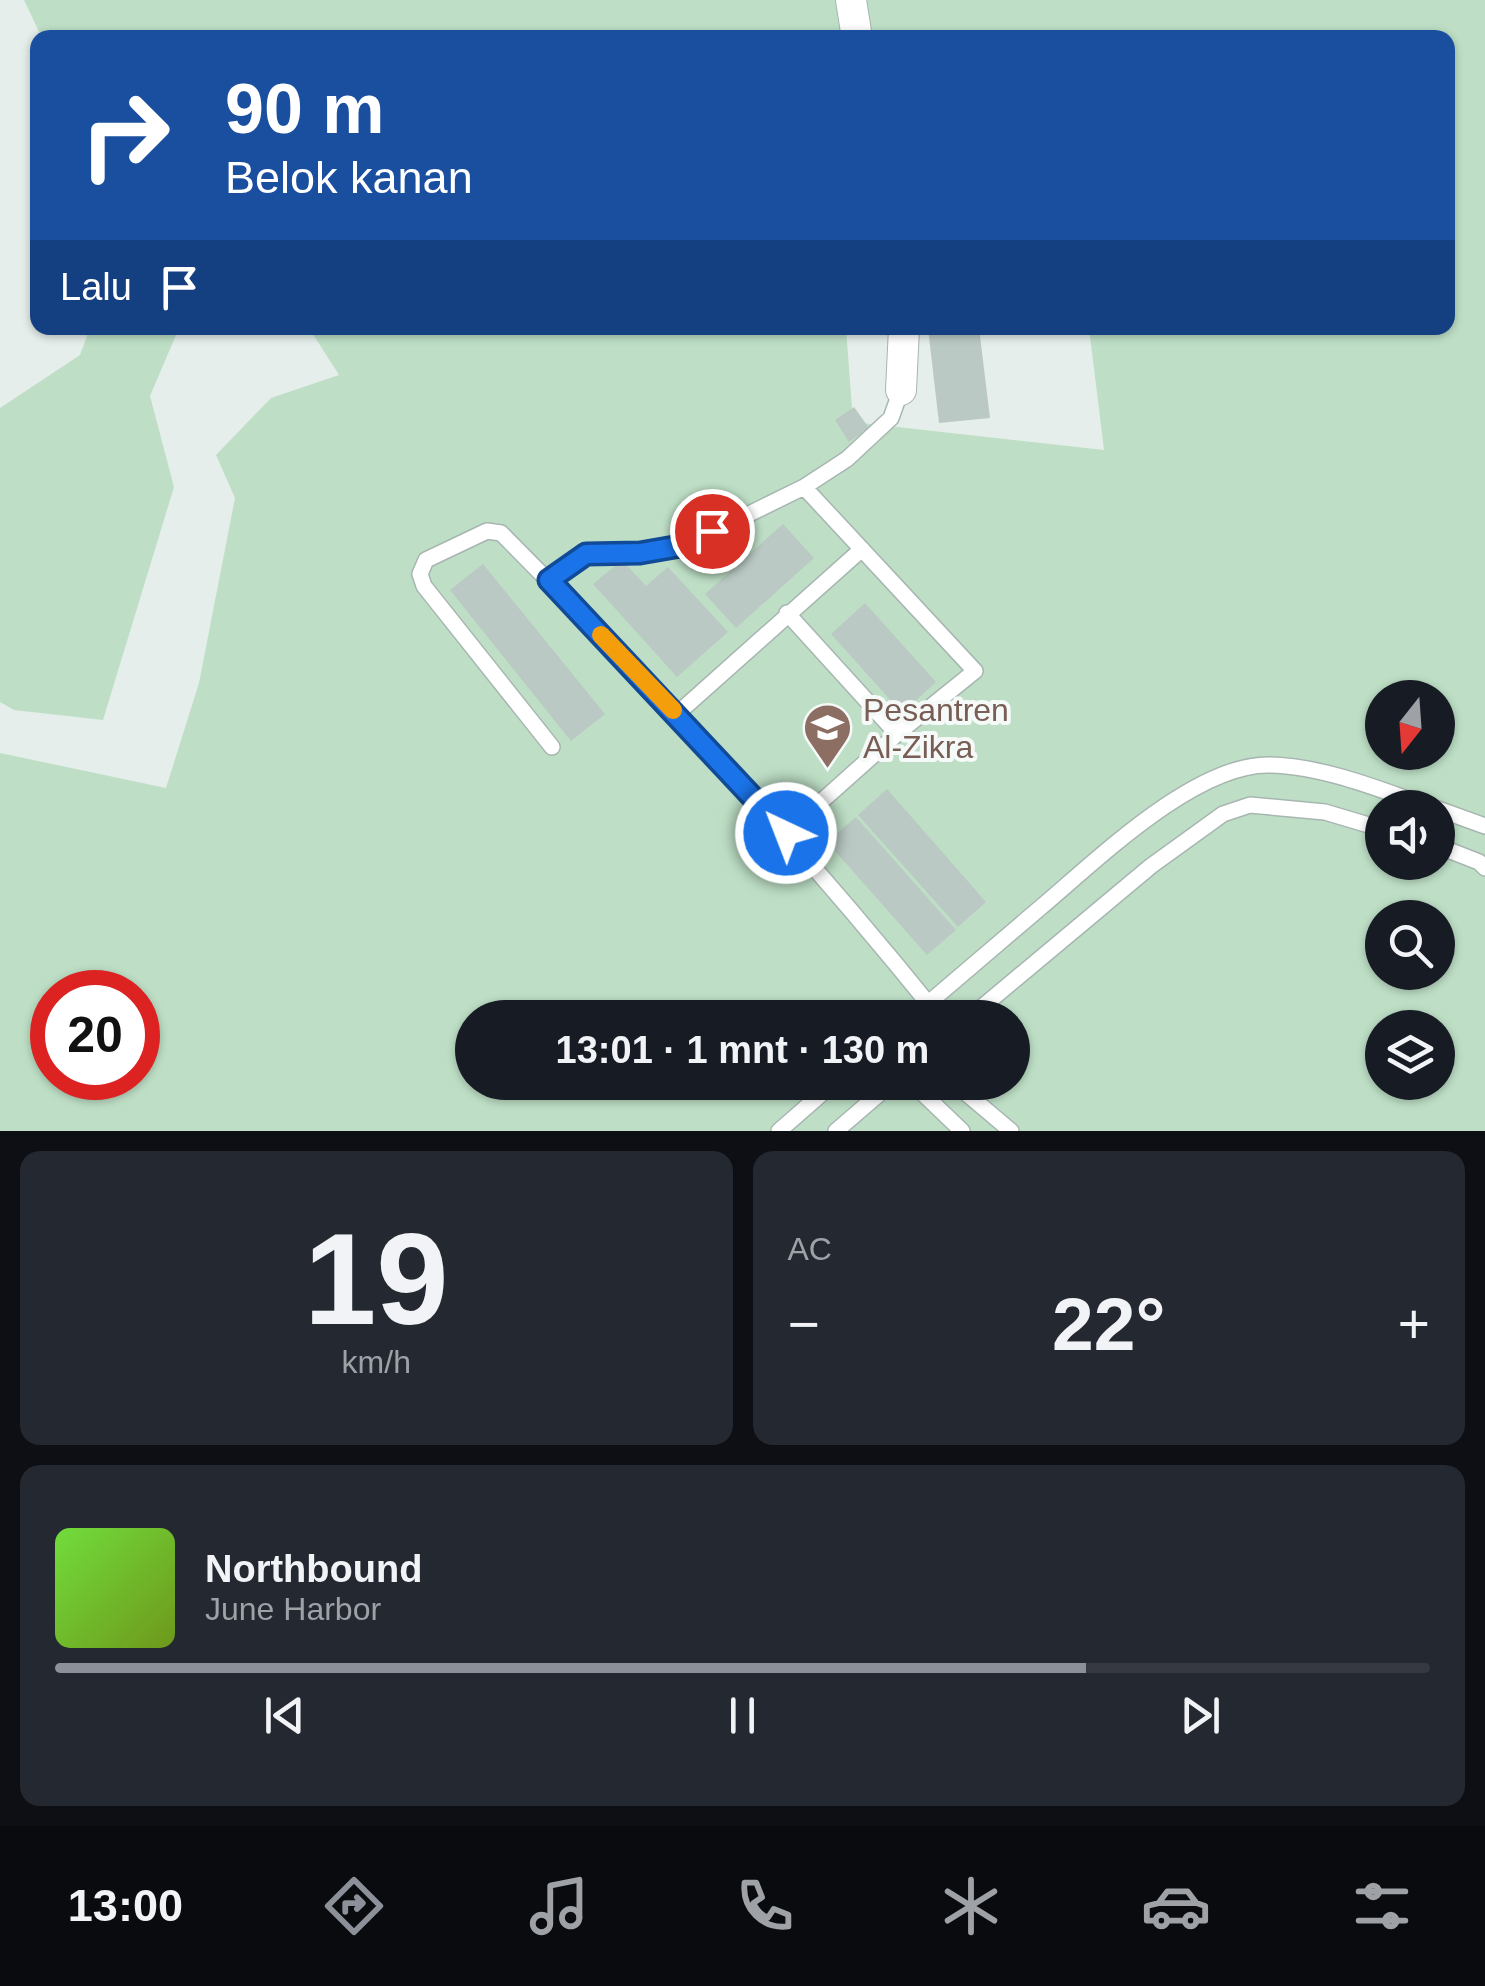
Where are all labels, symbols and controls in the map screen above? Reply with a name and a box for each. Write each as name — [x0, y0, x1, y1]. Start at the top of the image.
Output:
icon: right — [60, 70, 190, 200]
text: 90 m — [225, 70, 385, 148]
text: Belok kanan — [225, 152, 473, 203]
icon: arrive — [152, 260, 207, 315]
text: Lalu — [60, 266, 132, 308]
pin — [670, 489, 755, 574]
icon: arrive — [685, 504, 740, 559]
north arrow — [1365, 680, 1455, 770]
map controls — [1365, 680, 1455, 1100]
place label: Pesantren Al-Zikra — [863, 692, 1009, 765]
school or university icon: Pesantren Al-Zikra — [802, 702, 854, 770]
position arrow — [734, 781, 838, 885]
button: sound — [1365, 790, 1455, 880]
button: search — [1365, 900, 1455, 990]
speed limit sign: 20 — [30, 970, 160, 1100]
button: layers — [1365, 1010, 1455, 1100]
text: 13:01 · 1 mnt · 130 m — [556, 1029, 929, 1071]
text: 19 — [304, 1206, 449, 1352]
text: AC — [788, 1231, 832, 1267]
text: 22° — [1052, 1282, 1165, 1366]
text: − — [788, 1293, 820, 1355]
text: + — [1398, 1293, 1430, 1355]
text: km/h — [342, 1344, 411, 1380]
text: Northbound — [205, 1548, 422, 1590]
text: June Harbor — [205, 1591, 381, 1627]
icon: previous — [257, 1688, 312, 1743]
icon: pause — [715, 1688, 770, 1743]
icon: next — [1173, 1688, 1228, 1743]
icon: directions — [319, 1871, 389, 1941]
icon: music — [524, 1871, 594, 1941]
icon: phone — [730, 1871, 800, 1941]
icon: climate — [936, 1871, 1006, 1941]
icon: car — [1141, 1871, 1211, 1941]
icon: filters — [1347, 1871, 1417, 1941]
text: 13:00 — [68, 1880, 183, 1931]

